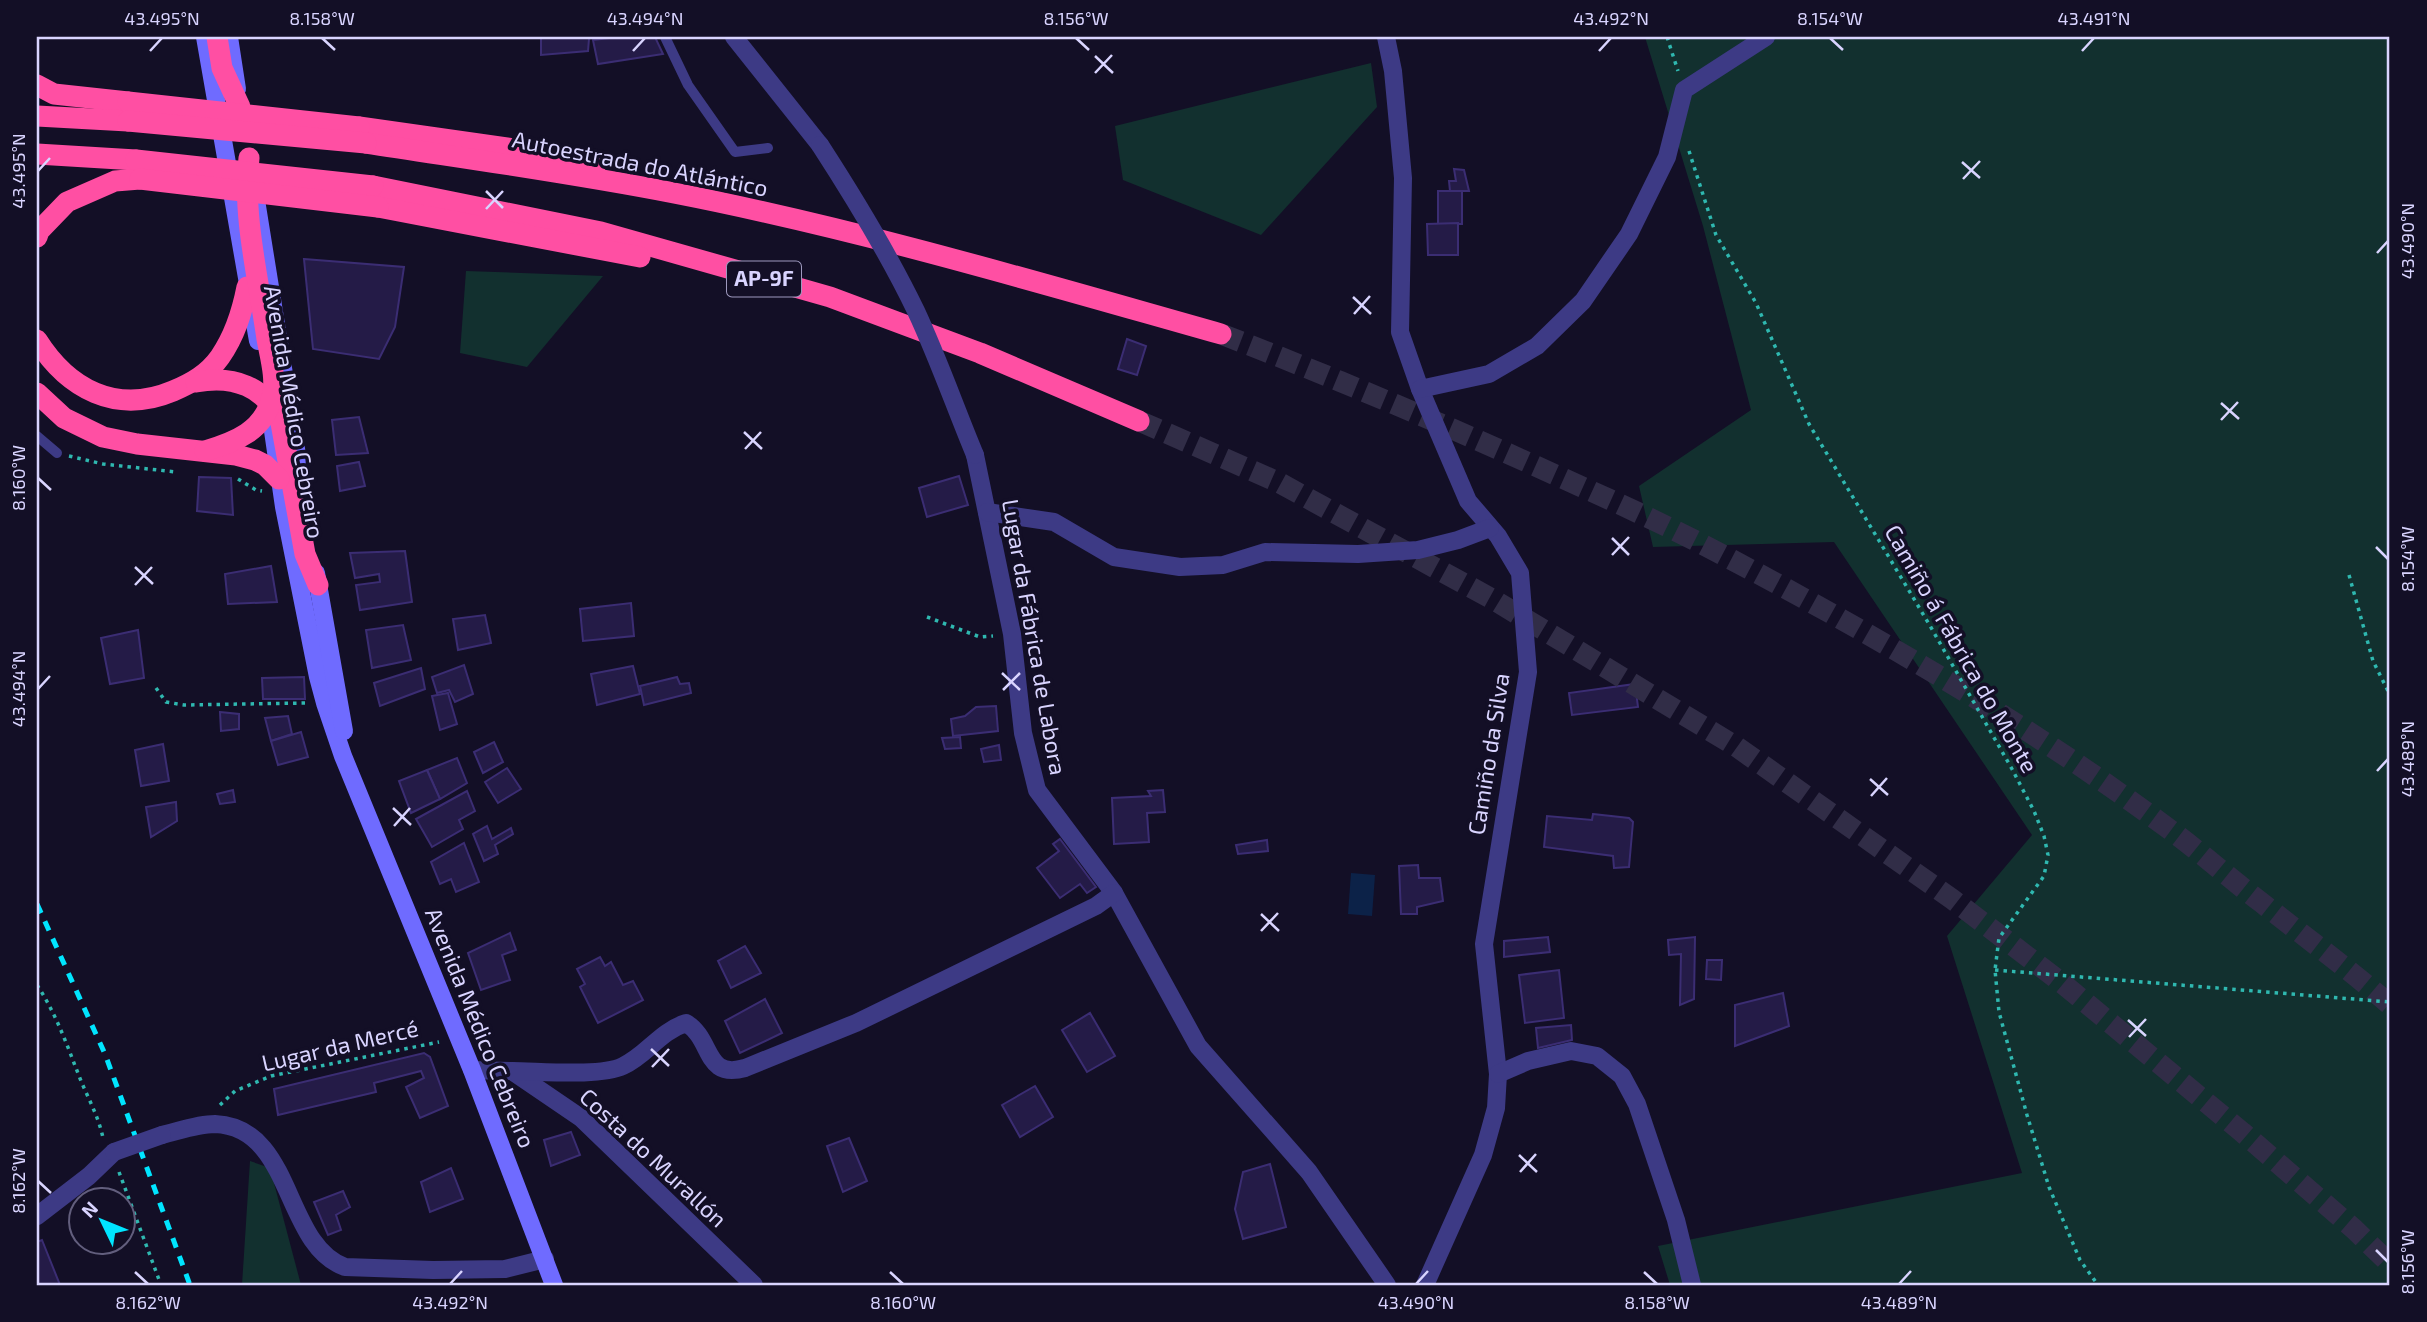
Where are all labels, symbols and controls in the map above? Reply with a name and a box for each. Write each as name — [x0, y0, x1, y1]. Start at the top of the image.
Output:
text: 43.495°N — [124, 7, 200, 29]
text: 8.158°W — [289, 7, 355, 29]
text: 43.494°N — [607, 7, 683, 29]
text: 8.156°W — [1044, 7, 1108, 29]
text: 43.492°N — [1573, 7, 1649, 29]
text: 8.154°W — [1797, 7, 1863, 29]
text: 43.491°N — [2058, 7, 2130, 29]
street label: Autoestrada do Atlántico — [510, 124, 770, 202]
text: 43.495°N — [7, 133, 29, 209]
text: 43.490°N — [2396, 203, 2418, 279]
road number: AP-9F — [727, 262, 801, 296]
street label: Avenida Médico Cebreiro — [259, 283, 331, 541]
text: 8.160°W — [7, 445, 29, 511]
street label: Lugar da Fábrica de Labora — [997, 497, 1073, 777]
street label: Camiño á Fábrica do Monte — [1879, 520, 2044, 777]
text: 8.154°W — [2396, 526, 2418, 592]
text: 43.494°N — [7, 651, 29, 727]
street label: Camiño da Silva — [1461, 671, 1515, 837]
text: 43.489°N — [2396, 721, 2418, 797]
street label: Avenida Médico Cebreiro — [420, 903, 542, 1152]
street label: Lugar da Mercé — [259, 1013, 421, 1077]
street label: Costa do Murallón — [574, 1082, 733, 1233]
text: 8.162°W — [7, 1148, 29, 1214]
north arrow — [66, 1186, 136, 1256]
text: N — [76, 1196, 102, 1222]
text: 8.156°W — [2396, 1230, 2418, 1294]
text: 8.162°W — [115, 1291, 181, 1313]
text: 43.492°N — [412, 1291, 488, 1313]
text: 8.160°W — [870, 1291, 936, 1313]
text: 43.490°N — [1378, 1291, 1454, 1313]
text: 8.158°W — [1624, 1291, 1690, 1313]
text: 43.489°N — [1861, 1291, 1937, 1313]

